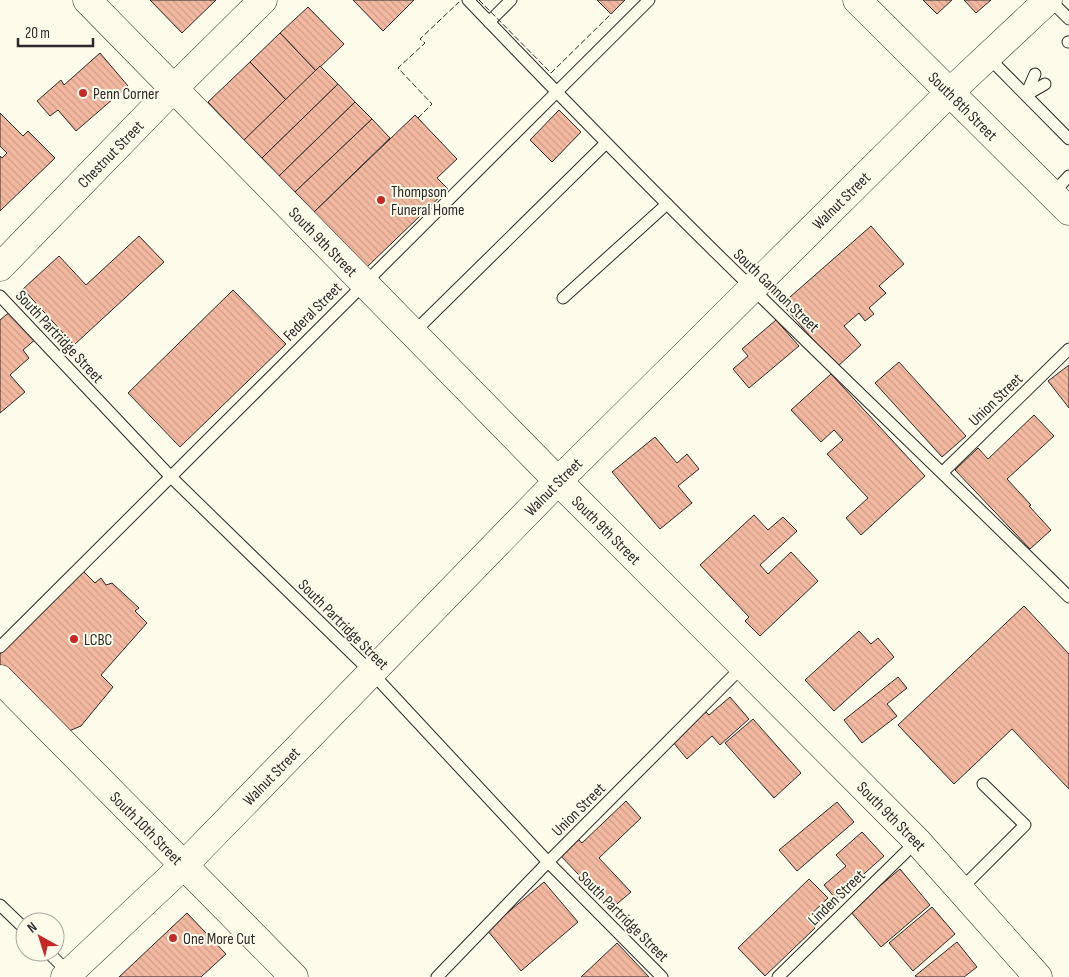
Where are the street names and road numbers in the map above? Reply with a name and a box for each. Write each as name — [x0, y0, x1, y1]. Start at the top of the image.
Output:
street label: South 8th Street — [924, 69, 1001, 145]
street label: Chestnut Street — [74, 117, 148, 192]
street label: Walnut Street — [809, 168, 875, 234]
street label: South 9th Street — [284, 204, 361, 281]
street label: South Gannon Street — [729, 245, 823, 337]
street label: Federal Street — [280, 279, 346, 345]
street label: South Partridge Street — [11, 287, 107, 388]
street label: Union Street — [965, 370, 1027, 430]
street label: Walnut Street — [521, 454, 587, 521]
street label: South 9th Street — [567, 492, 644, 569]
street label: South Partridge Street — [294, 576, 392, 674]
street label: Walnut Street — [239, 744, 305, 810]
street label: South 9th Street — [852, 778, 929, 855]
street label: Union Street — [548, 779, 610, 841]
street label: South 10th Street — [105, 788, 186, 870]
street label: Linden Street — [805, 866, 870, 930]
street label: South Partridge Street — [574, 868, 672, 966]

